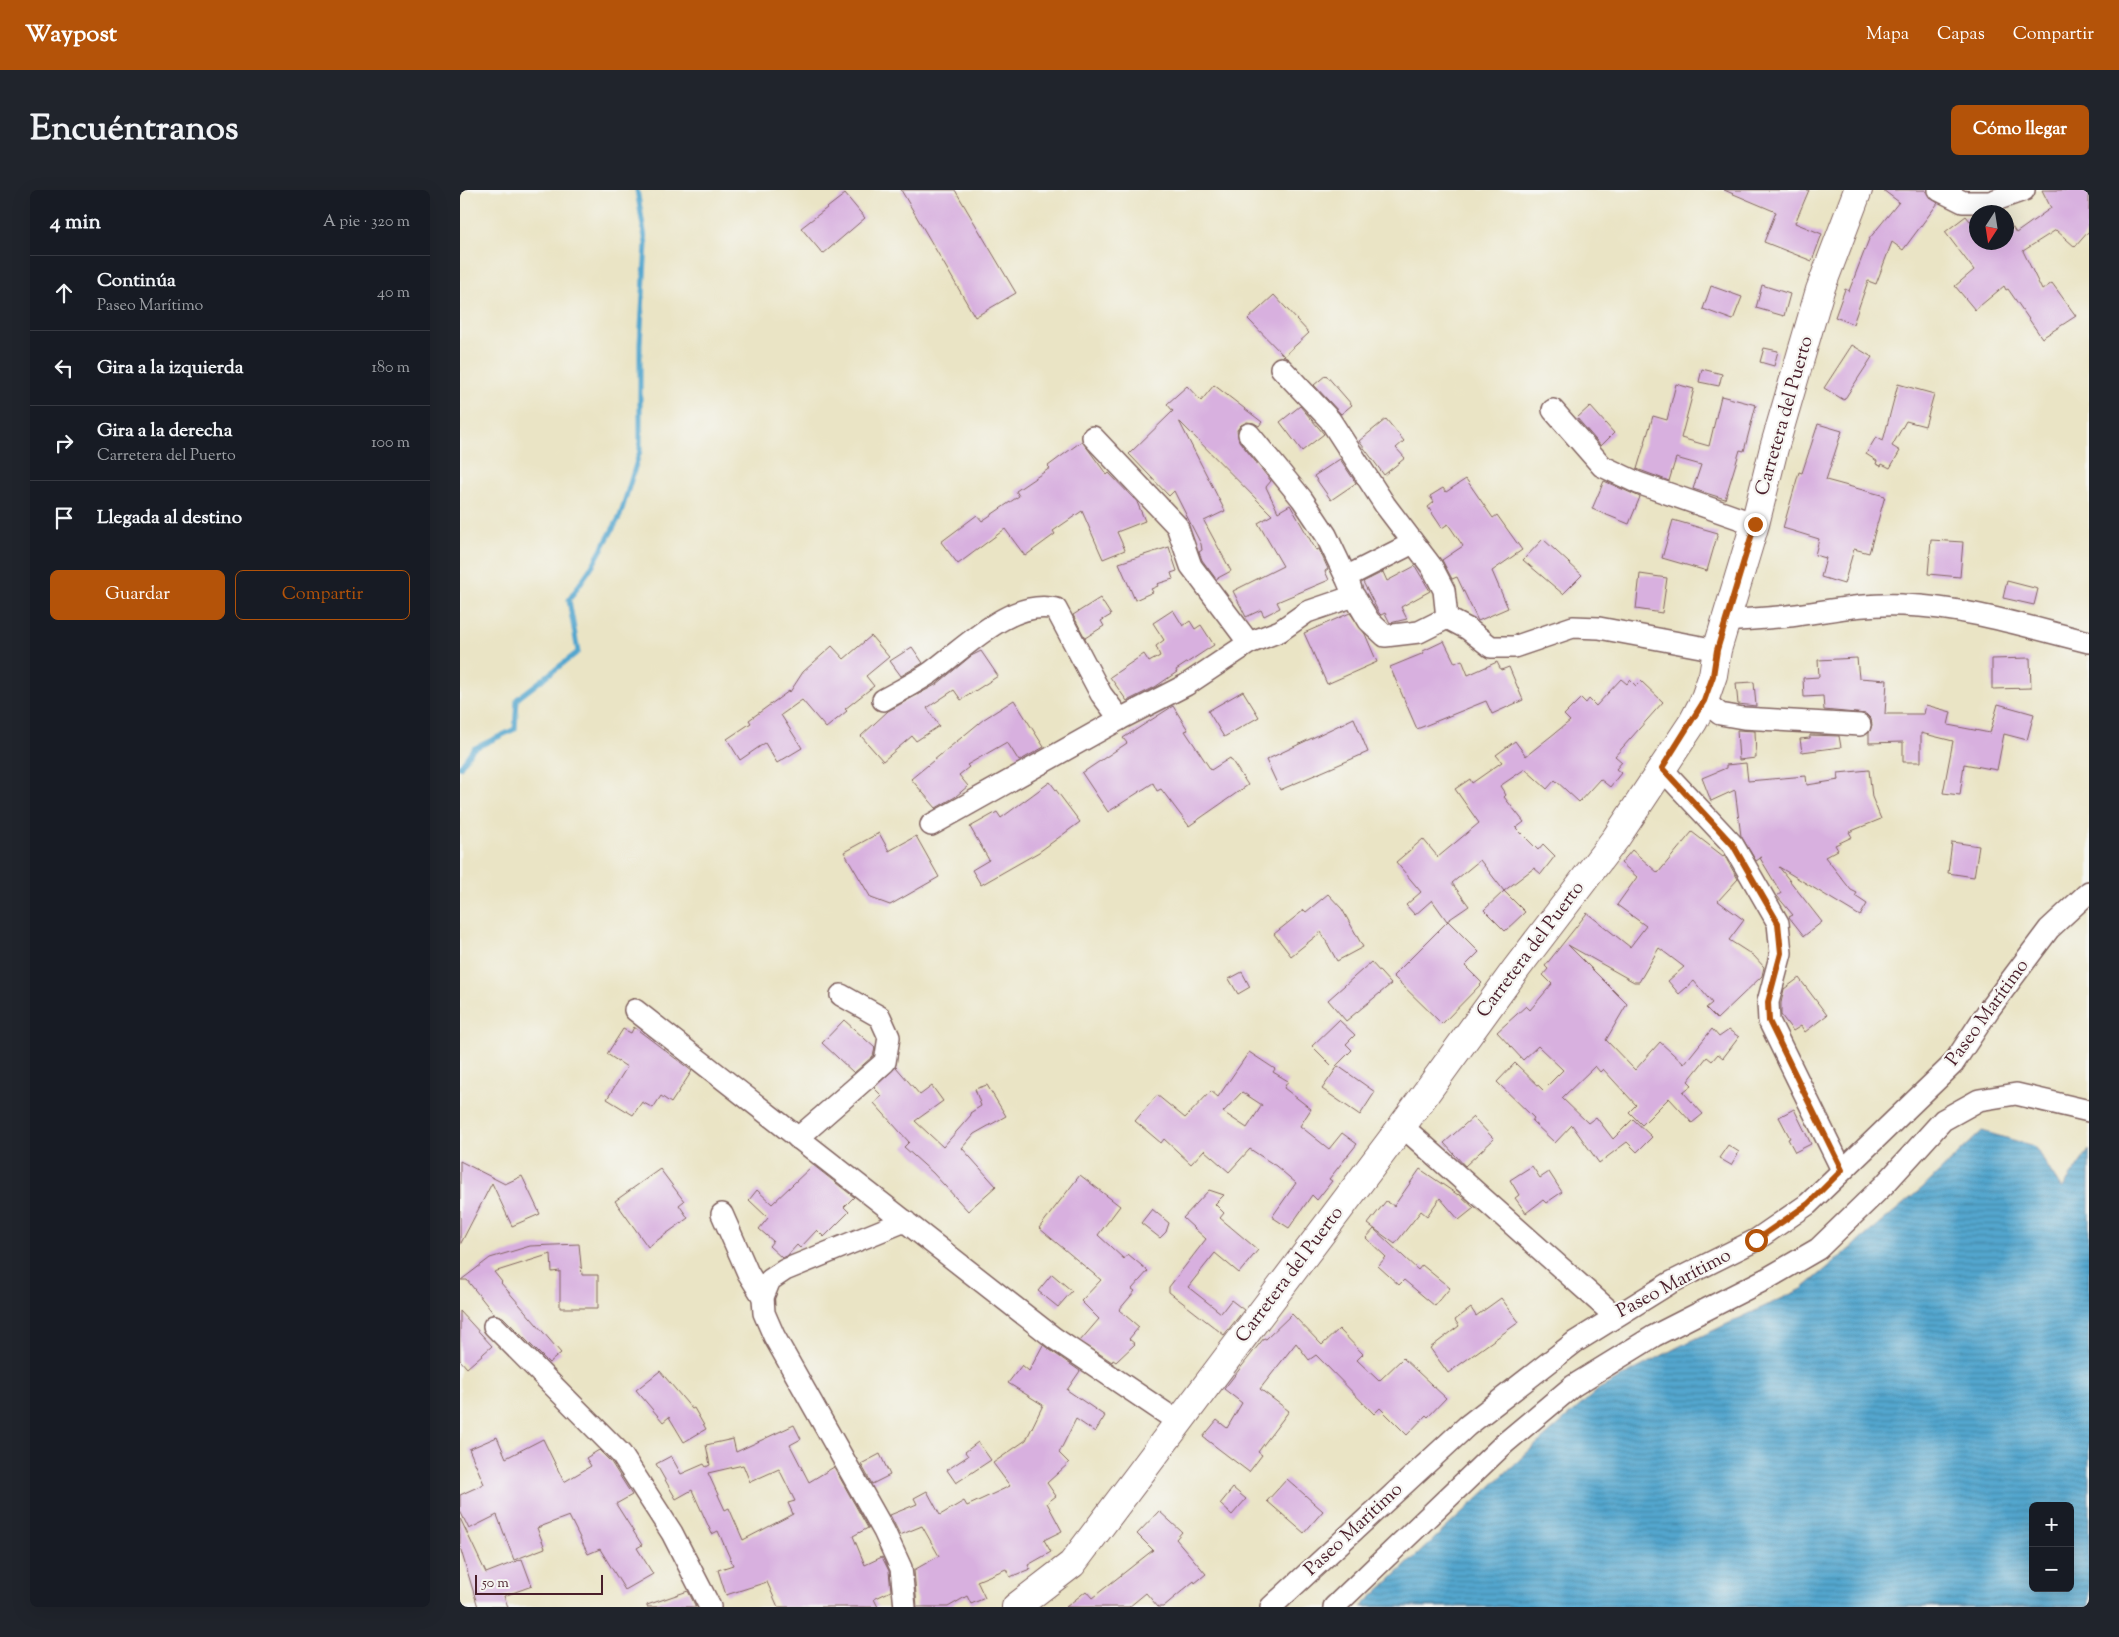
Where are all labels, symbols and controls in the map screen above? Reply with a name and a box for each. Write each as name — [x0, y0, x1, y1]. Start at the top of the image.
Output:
text: Waypost — [25, 18, 117, 52]
text: Mapa — [1866, 22, 1909, 48]
text: Capas — [1937, 22, 1985, 48]
text: Compartir — [2013, 22, 2094, 48]
text: Encuéntranos — [30, 105, 239, 156]
button: Cómo llegar — [1951, 105, 2089, 155]
north arrow — [1969, 205, 2014, 250]
text: 4 min — [50, 208, 101, 238]
text: A pie · 320 m — [323, 211, 410, 234]
text: Continúa — [97, 268, 176, 295]
icon: ahead — [50, 279, 78, 307]
text: 40 m — [377, 282, 410, 305]
text: Paseo Marítimo — [97, 295, 203, 318]
street label: Carretera del Puerto — [1749, 333, 1821, 499]
icon: left — [50, 354, 78, 382]
text: Gira a la izquierda — [97, 355, 243, 382]
text: 180 m — [371, 357, 410, 380]
text: Gira a la derecha — [97, 418, 232, 445]
icon: right — [50, 429, 78, 457]
text: 100 m — [371, 432, 410, 455]
text: Carretera del Puerto — [97, 445, 236, 468]
icon: arrive — [50, 504, 78, 532]
text: Llegada al destino — [97, 505, 242, 532]
route end — [1744, 513, 1767, 536]
button: Guardar — [50, 570, 225, 620]
button: Compartir — [235, 570, 410, 620]
street label: Carretera del Puerto — [1471, 876, 1591, 1024]
street label: Paseo Marítimo — [1940, 954, 2036, 1072]
street label: Carretera del Puerto — [1230, 1201, 1350, 1349]
route start — [1745, 1229, 1768, 1252]
street label: Paseo Marítimo — [1612, 1242, 1736, 1326]
street label: Paseo Marítimo — [1299, 1477, 1409, 1583]
map controls — [2029, 1502, 2074, 1592]
button: + — [2029, 1502, 2074, 1547]
button: − — [2029, 1547, 2074, 1592]
scale bar — [475, 1572, 602, 1595]
text: 50 m — [482, 1574, 509, 1594]

